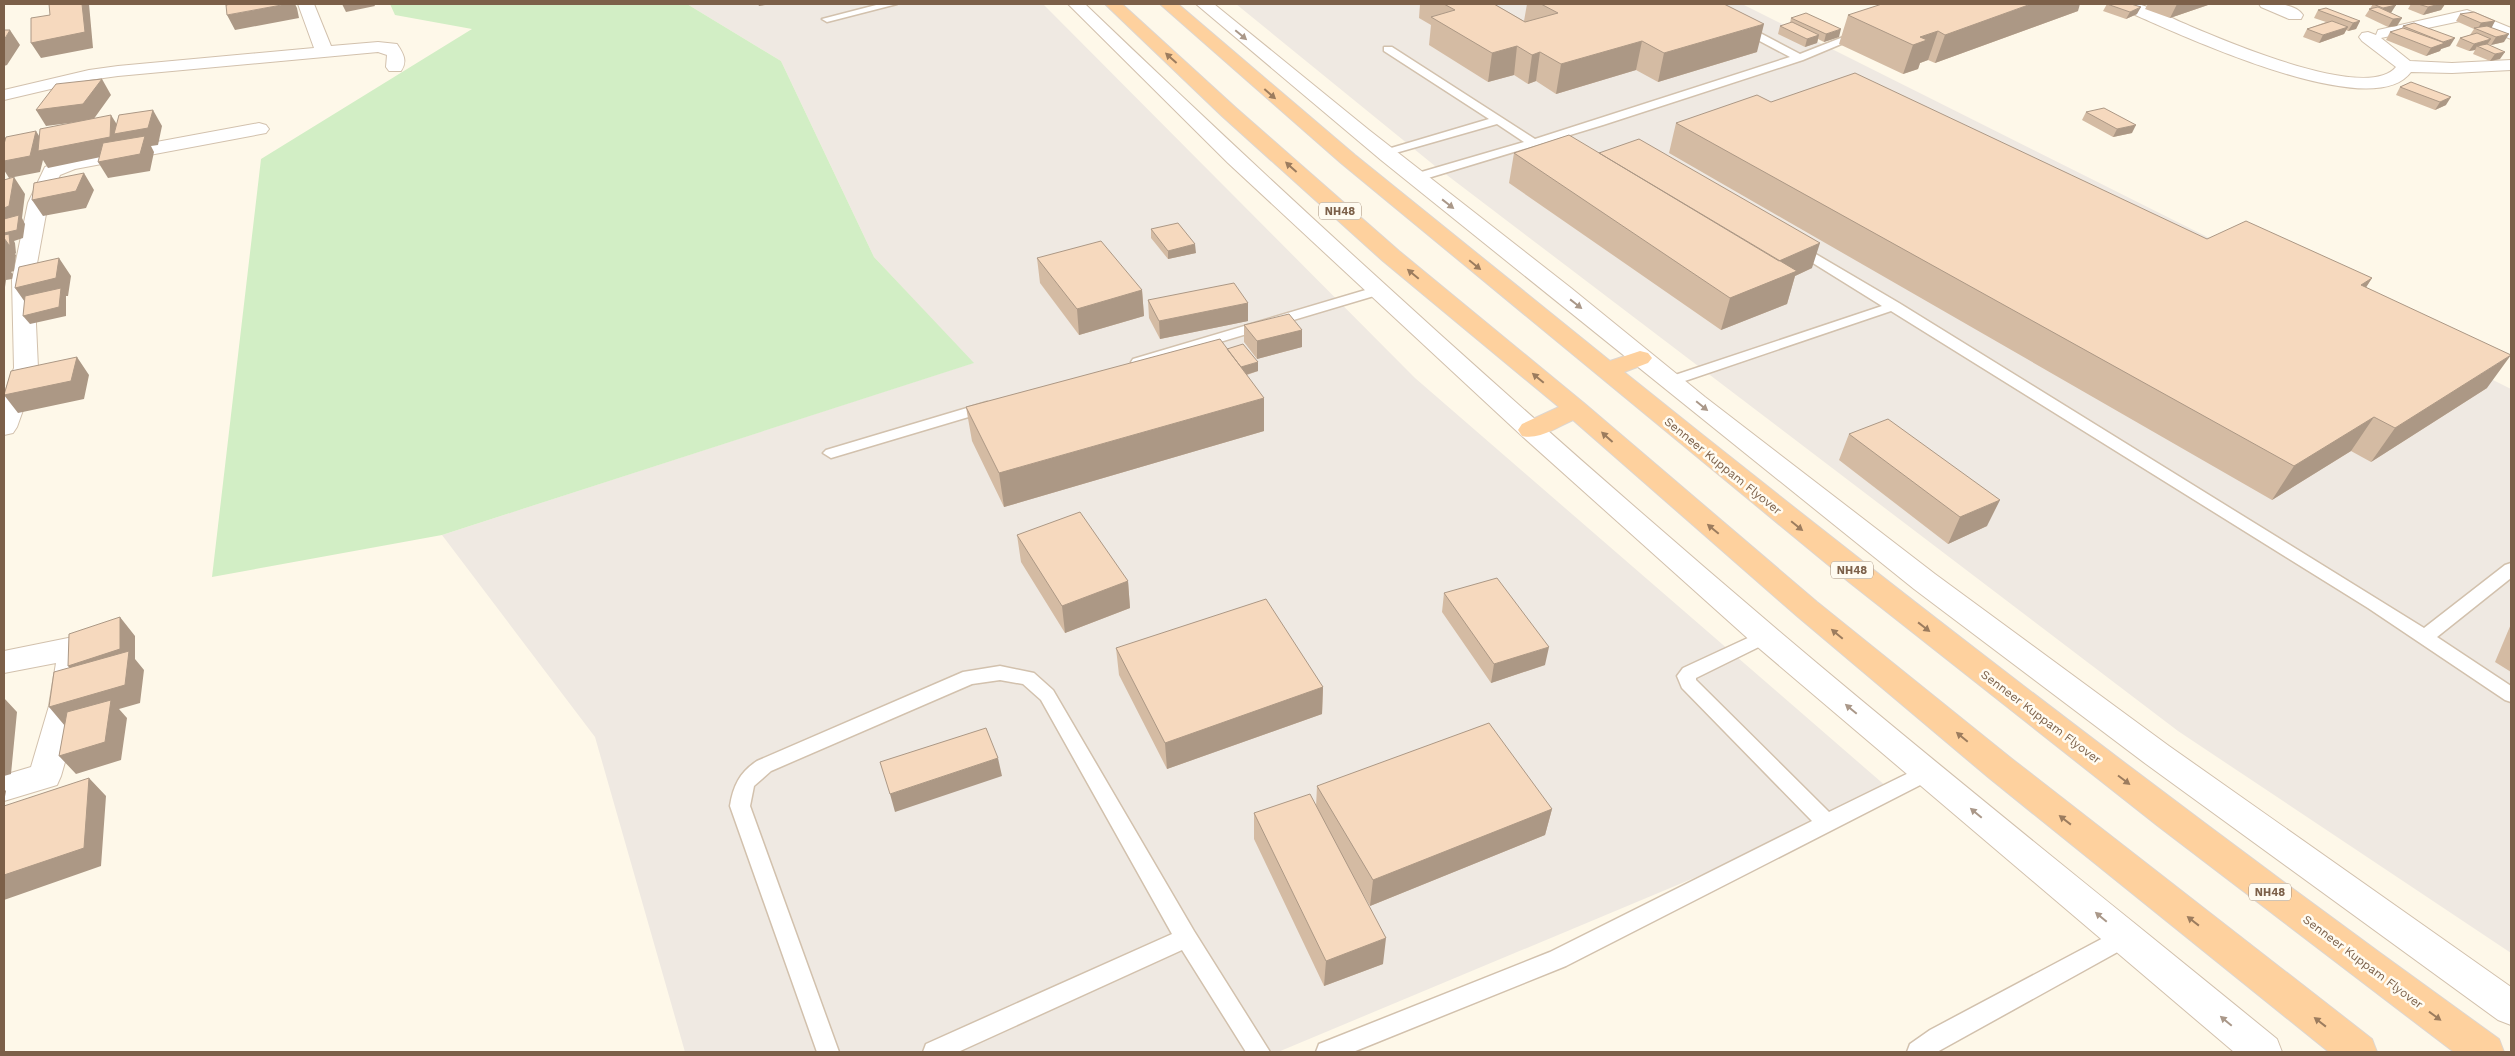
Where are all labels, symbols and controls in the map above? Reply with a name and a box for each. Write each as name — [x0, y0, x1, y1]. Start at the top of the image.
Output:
one-way arrow — [1234, 30, 1247, 41]
one-way arrow — [1165, 52, 1177, 64]
one-way arrow — [1263, 88, 1275, 100]
one-way arrow — [1286, 161, 1298, 173]
one-way arrow — [1442, 198, 1455, 209]
road number: NH48 — [1319, 202, 1361, 220]
one-way arrow — [1469, 259, 1482, 270]
one-way arrow — [1407, 269, 1420, 280]
one-way arrow — [1570, 299, 1583, 309]
one-way arrow — [1532, 373, 1545, 384]
one-way arrow — [1696, 401, 1709, 412]
street label: Senneer Kuppam Flyover — [1662, 414, 1784, 518]
one-way arrow — [1601, 431, 1613, 443]
one-way arrow — [1790, 521, 1803, 532]
one-way arrow — [1707, 524, 1719, 535]
road number: NH48 — [1831, 562, 1873, 578]
one-way arrow — [1917, 622, 1931, 632]
one-way arrow — [1831, 628, 1844, 639]
street label: Senneer Kuppam Flyover — [1978, 667, 2104, 767]
one-way arrow — [1845, 703, 1858, 714]
one-way arrow — [1956, 732, 1969, 743]
one-way arrow — [2117, 775, 2130, 786]
one-way arrow — [1969, 808, 1982, 819]
one-way arrow — [2059, 815, 2072, 826]
road number: NH48 — [2249, 884, 2291, 900]
one-way arrow — [2095, 911, 2107, 923]
street label: Senneer Kuppam Flyover — [2300, 912, 2426, 1012]
one-way arrow — [2187, 916, 2200, 927]
one-way arrow — [2428, 1011, 2442, 1021]
one-way arrow — [2220, 1015, 2232, 1027]
one-way arrow — [2313, 1017, 2327, 1027]

